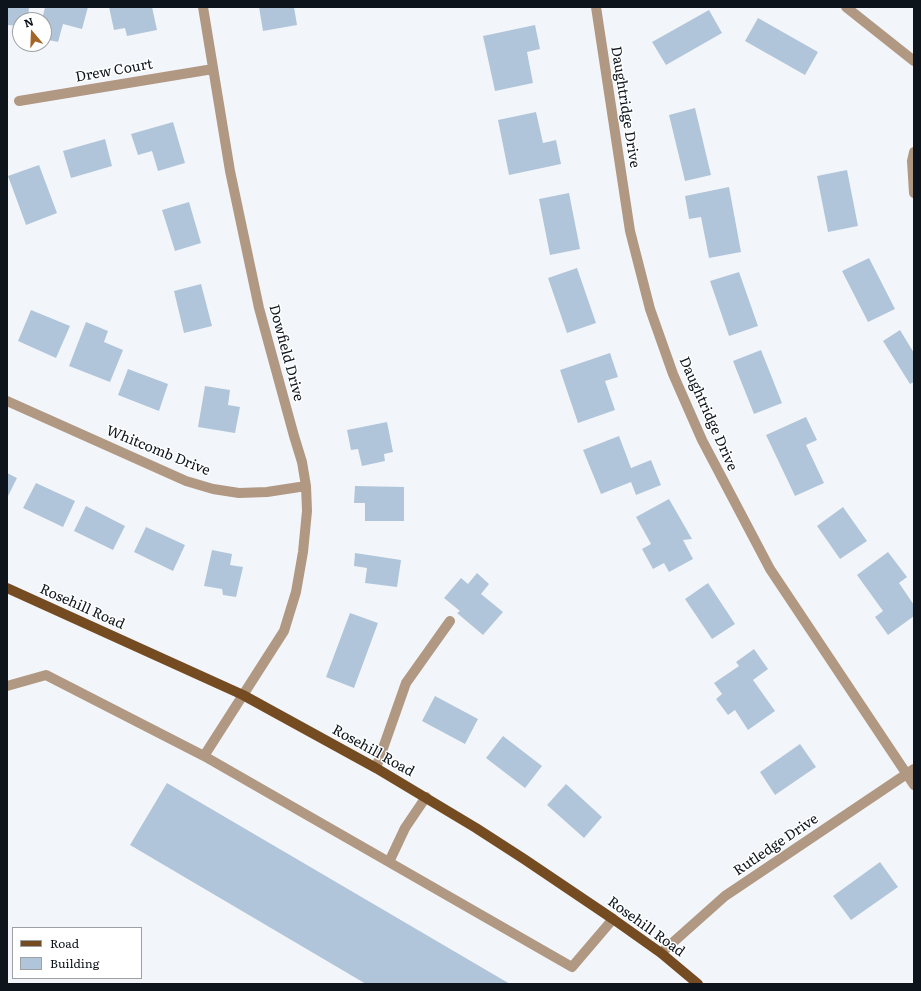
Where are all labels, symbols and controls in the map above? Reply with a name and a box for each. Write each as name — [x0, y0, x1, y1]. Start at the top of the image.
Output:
north arrow — [12, 12, 52, 52]
text: N — [21, 13, 35, 31]
street label: Daughtridge Drive — [607, 45, 643, 169]
street label: Drew Court — [74, 56, 154, 86]
street label: Dowfield Drive — [265, 303, 307, 403]
street label: Daughtridge Drive — [675, 354, 741, 474]
street label: Whitcomb Drive — [104, 422, 212, 480]
street label: Rosehill Road — [37, 581, 127, 633]
street label: Rosehill Road — [329, 722, 417, 780]
street label: Rutledge Drive — [731, 811, 821, 879]
street label: Rosehill Road — [604, 893, 688, 961]
legend — [12, 927, 142, 979]
text: Road — [50, 934, 79, 952]
text: Building — [50, 954, 99, 972]

